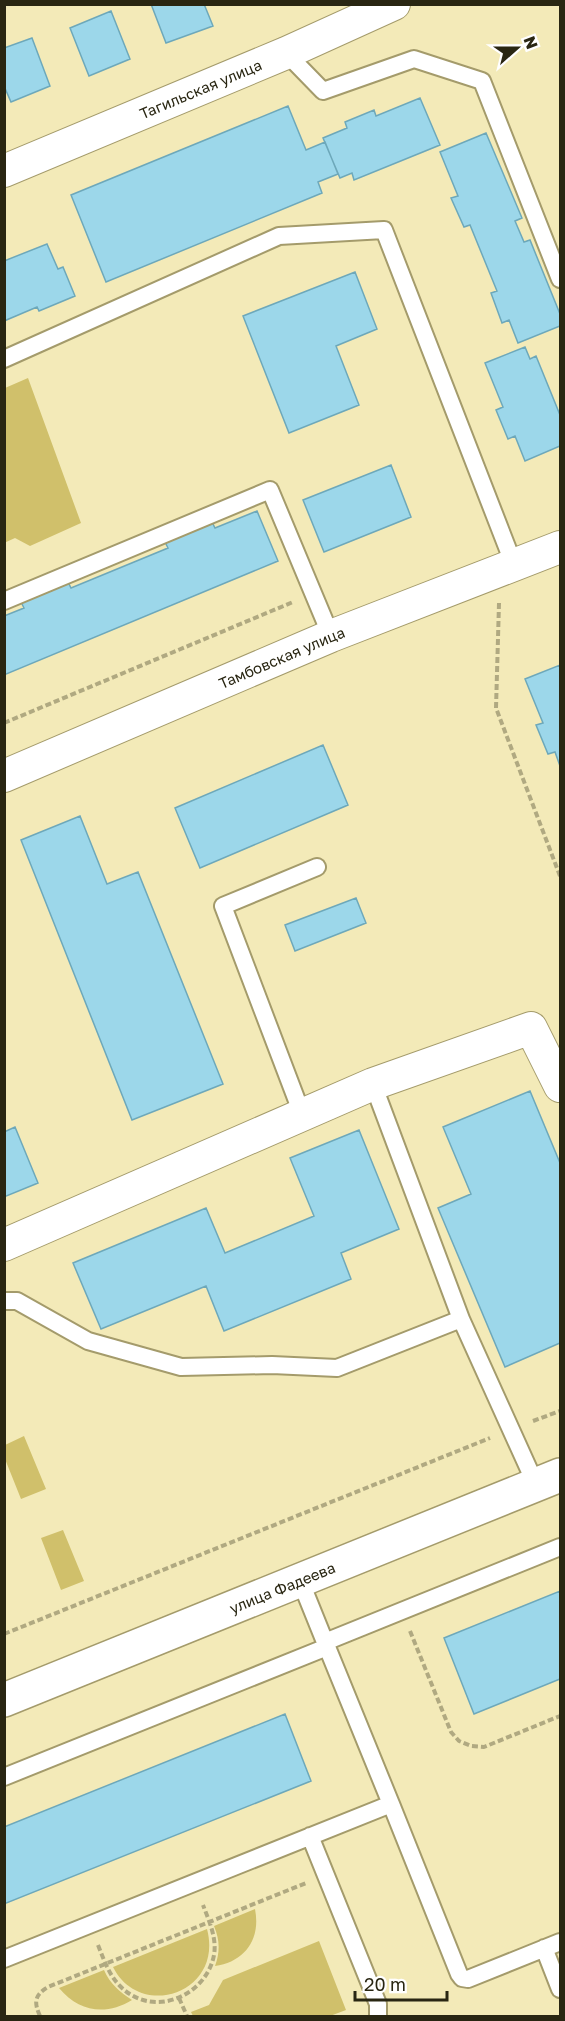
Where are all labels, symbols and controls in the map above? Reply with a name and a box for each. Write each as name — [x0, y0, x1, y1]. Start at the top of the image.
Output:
north arrow — [487, 18, 547, 78]
text: N — [519, 33, 543, 52]
street label: Тагильская улица — [137, 55, 264, 122]
street label: Тамбовская улица — [216, 623, 347, 692]
street label: улица Фадеева — [227, 1558, 338, 1617]
scale bar — [355, 1964, 446, 2002]
text: 20 m — [364, 1973, 406, 1995]

